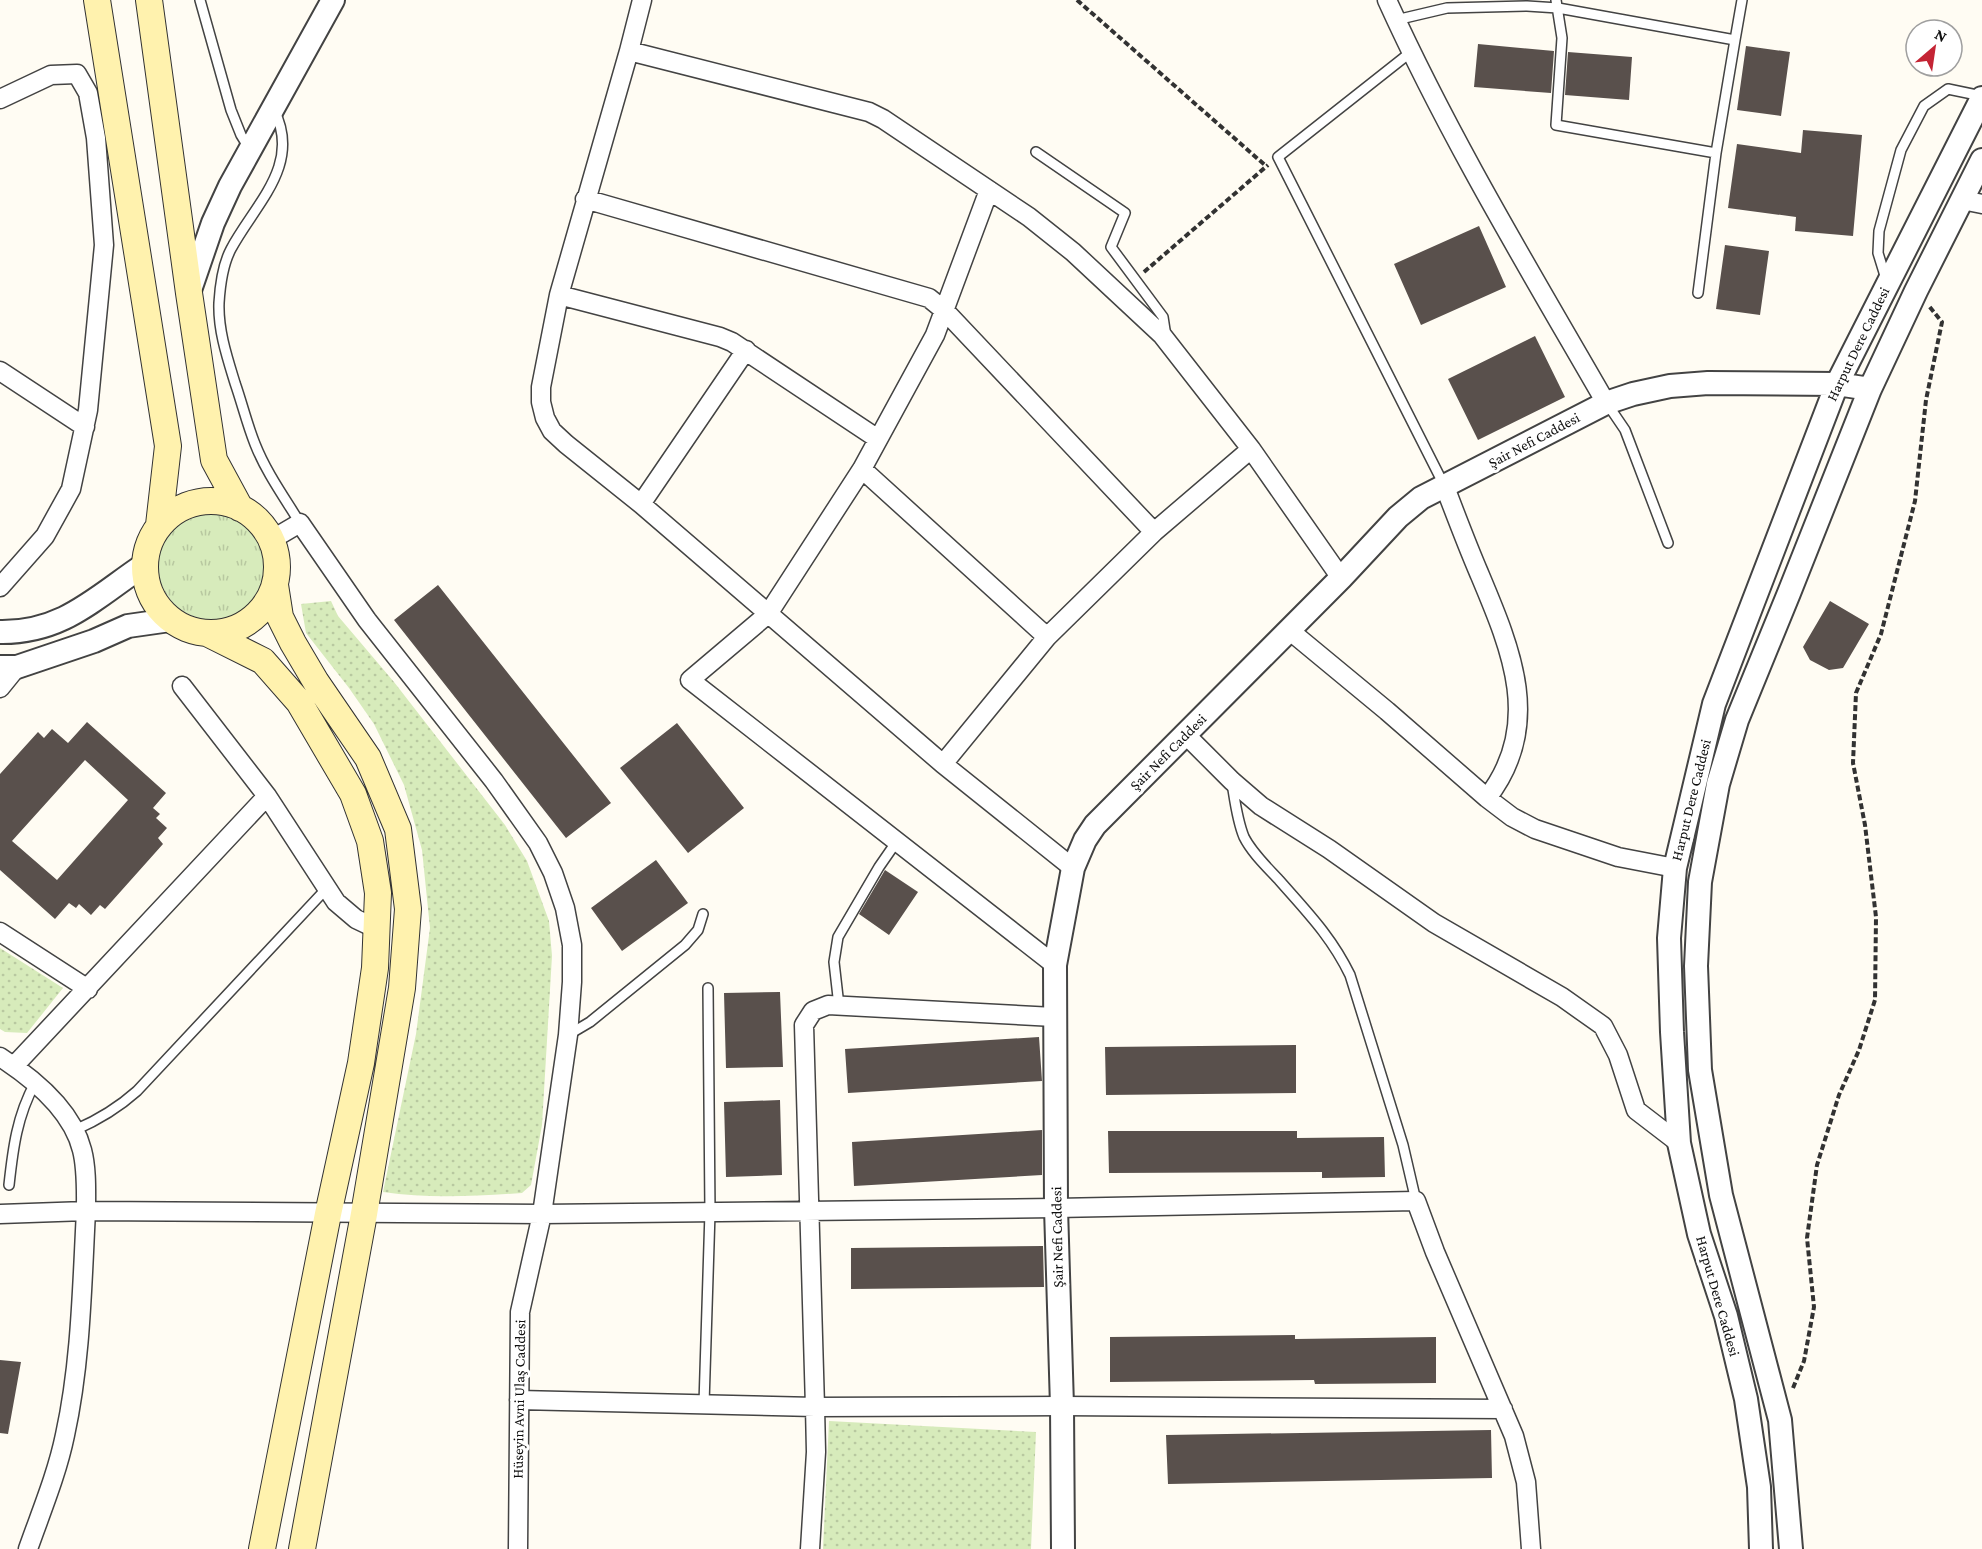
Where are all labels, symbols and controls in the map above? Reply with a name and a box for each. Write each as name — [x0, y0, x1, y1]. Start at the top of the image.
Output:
north arrow — [1904, 18, 1964, 78]
text: N — [1932, 25, 1950, 45]
street label: Harput Dere Caddesi — [1823, 284, 1893, 404]
street label: Şair Nefi Caddesi — [1486, 409, 1583, 472]
street label: Şair Nefi Caddesi — [1127, 711, 1210, 794]
street label: Harput Dere Caddesi — [1668, 738, 1715, 863]
street label: Şair Nefi Caddesi — [1048, 1186, 1067, 1288]
street label: Harput Dere Caddesi — [1692, 1234, 1743, 1358]
street label: Hüseyin Avni Ulaş Caddesi — [510, 1319, 529, 1479]

